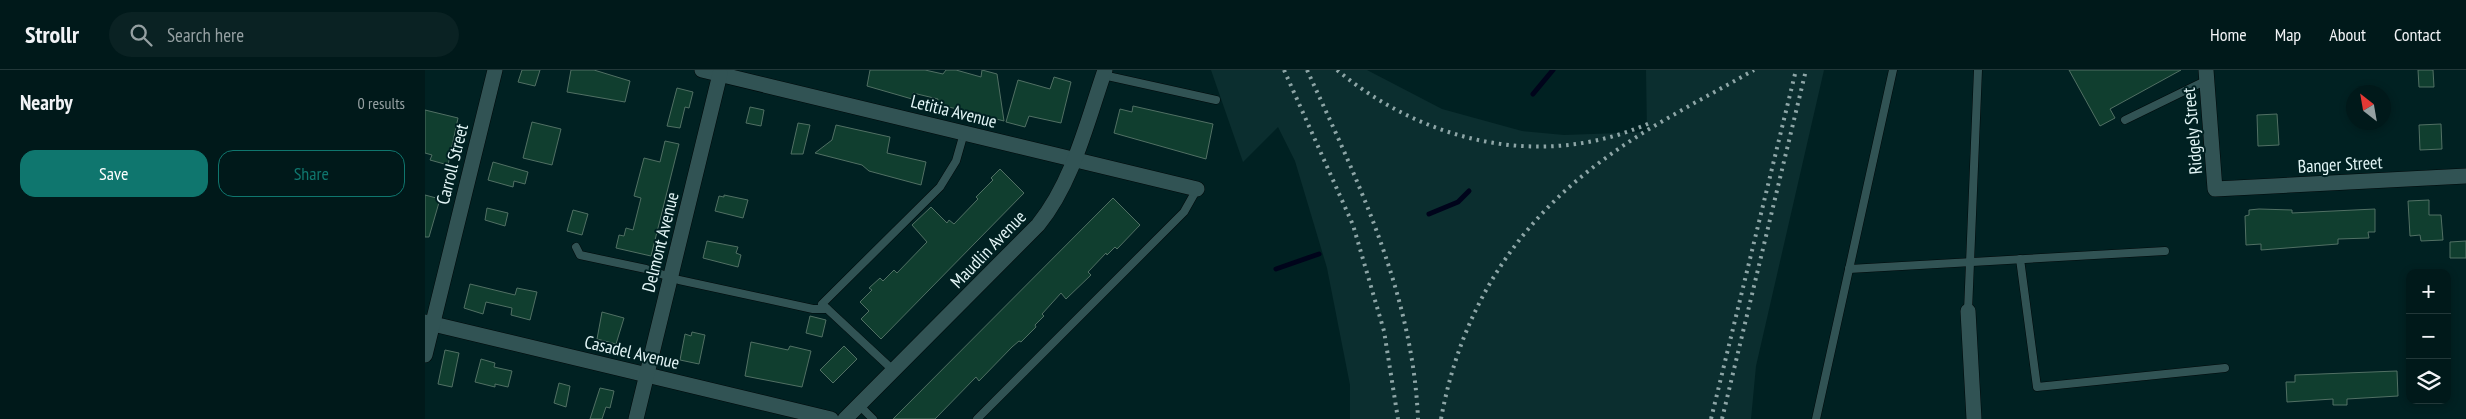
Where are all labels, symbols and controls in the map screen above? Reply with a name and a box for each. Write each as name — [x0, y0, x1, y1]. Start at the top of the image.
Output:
search box — [109, 12, 459, 57]
text: Strollr — [25, 19, 79, 50]
icon: search — [127, 21, 155, 49]
text: Search here — [167, 23, 244, 47]
text: Home — [2210, 23, 2247, 46]
text: Map — [2275, 23, 2301, 46]
text: About — [2329, 23, 2366, 46]
text: Contact — [2394, 23, 2441, 46]
north arrow — [2346, 85, 2391, 130]
street label: Ridgely Street — [2177, 87, 2207, 175]
text: Nearby — [20, 89, 73, 116]
street label: Letitia Avenue — [909, 89, 999, 133]
text: 0 results — [358, 93, 405, 113]
street label: Carroll Street — [431, 121, 473, 207]
button: Save — [20, 150, 208, 197]
button: Share — [218, 150, 405, 197]
street label: Banger Street — [2297, 150, 2383, 178]
street label: Delmont Avenue — [636, 190, 684, 294]
street label: Maudlin Avenue — [945, 205, 1031, 293]
map controls — [2406, 269, 2451, 404]
button: + — [2406, 269, 2451, 314]
button: − — [2406, 314, 2451, 359]
street label: Casadel Avenue — [582, 330, 682, 374]
button: layers — [2406, 359, 2451, 404]

